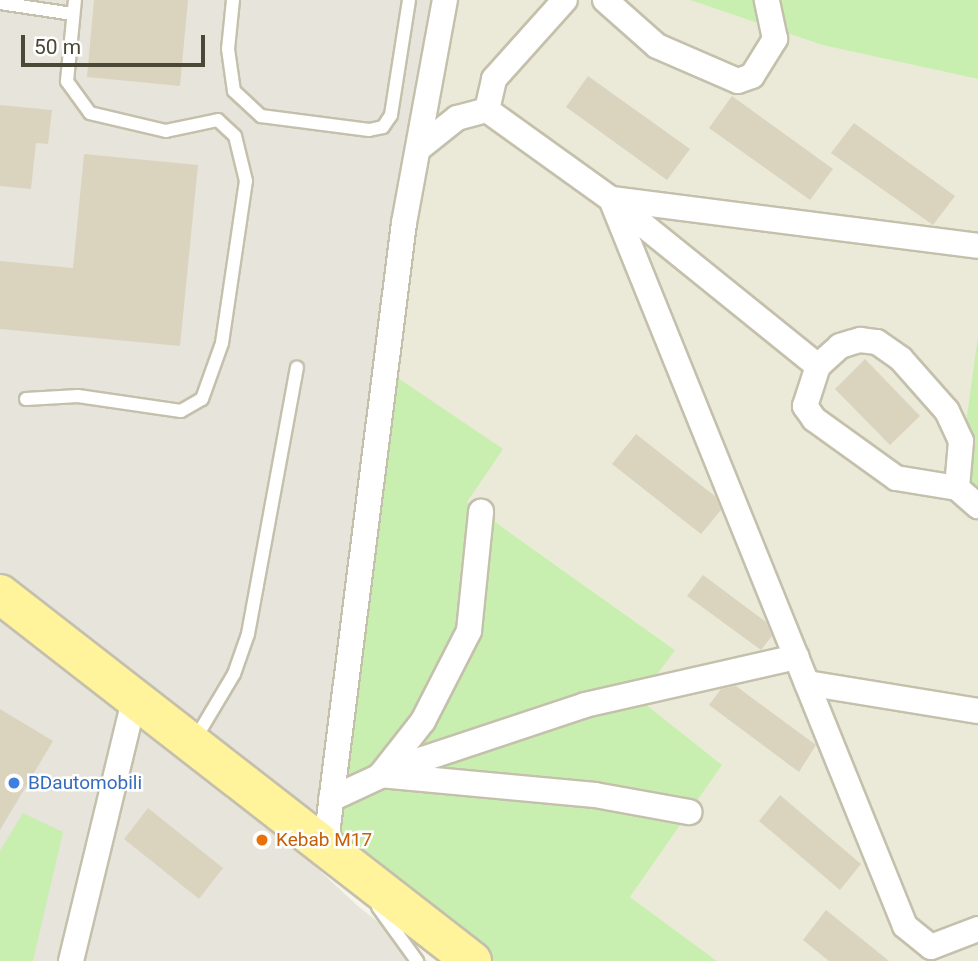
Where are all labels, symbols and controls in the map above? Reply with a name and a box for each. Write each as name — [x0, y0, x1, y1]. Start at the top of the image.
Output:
scale bar — [24, 21, 208, 65]
text: 50 m — [34, 35, 81, 59]
place label: BDautomobili — [28, 772, 142, 794]
marker: BDautomobili — [6, 775, 22, 791]
place label: Kebab M17 — [276, 829, 372, 851]
marker: Kebab M17 — [254, 832, 270, 848]

